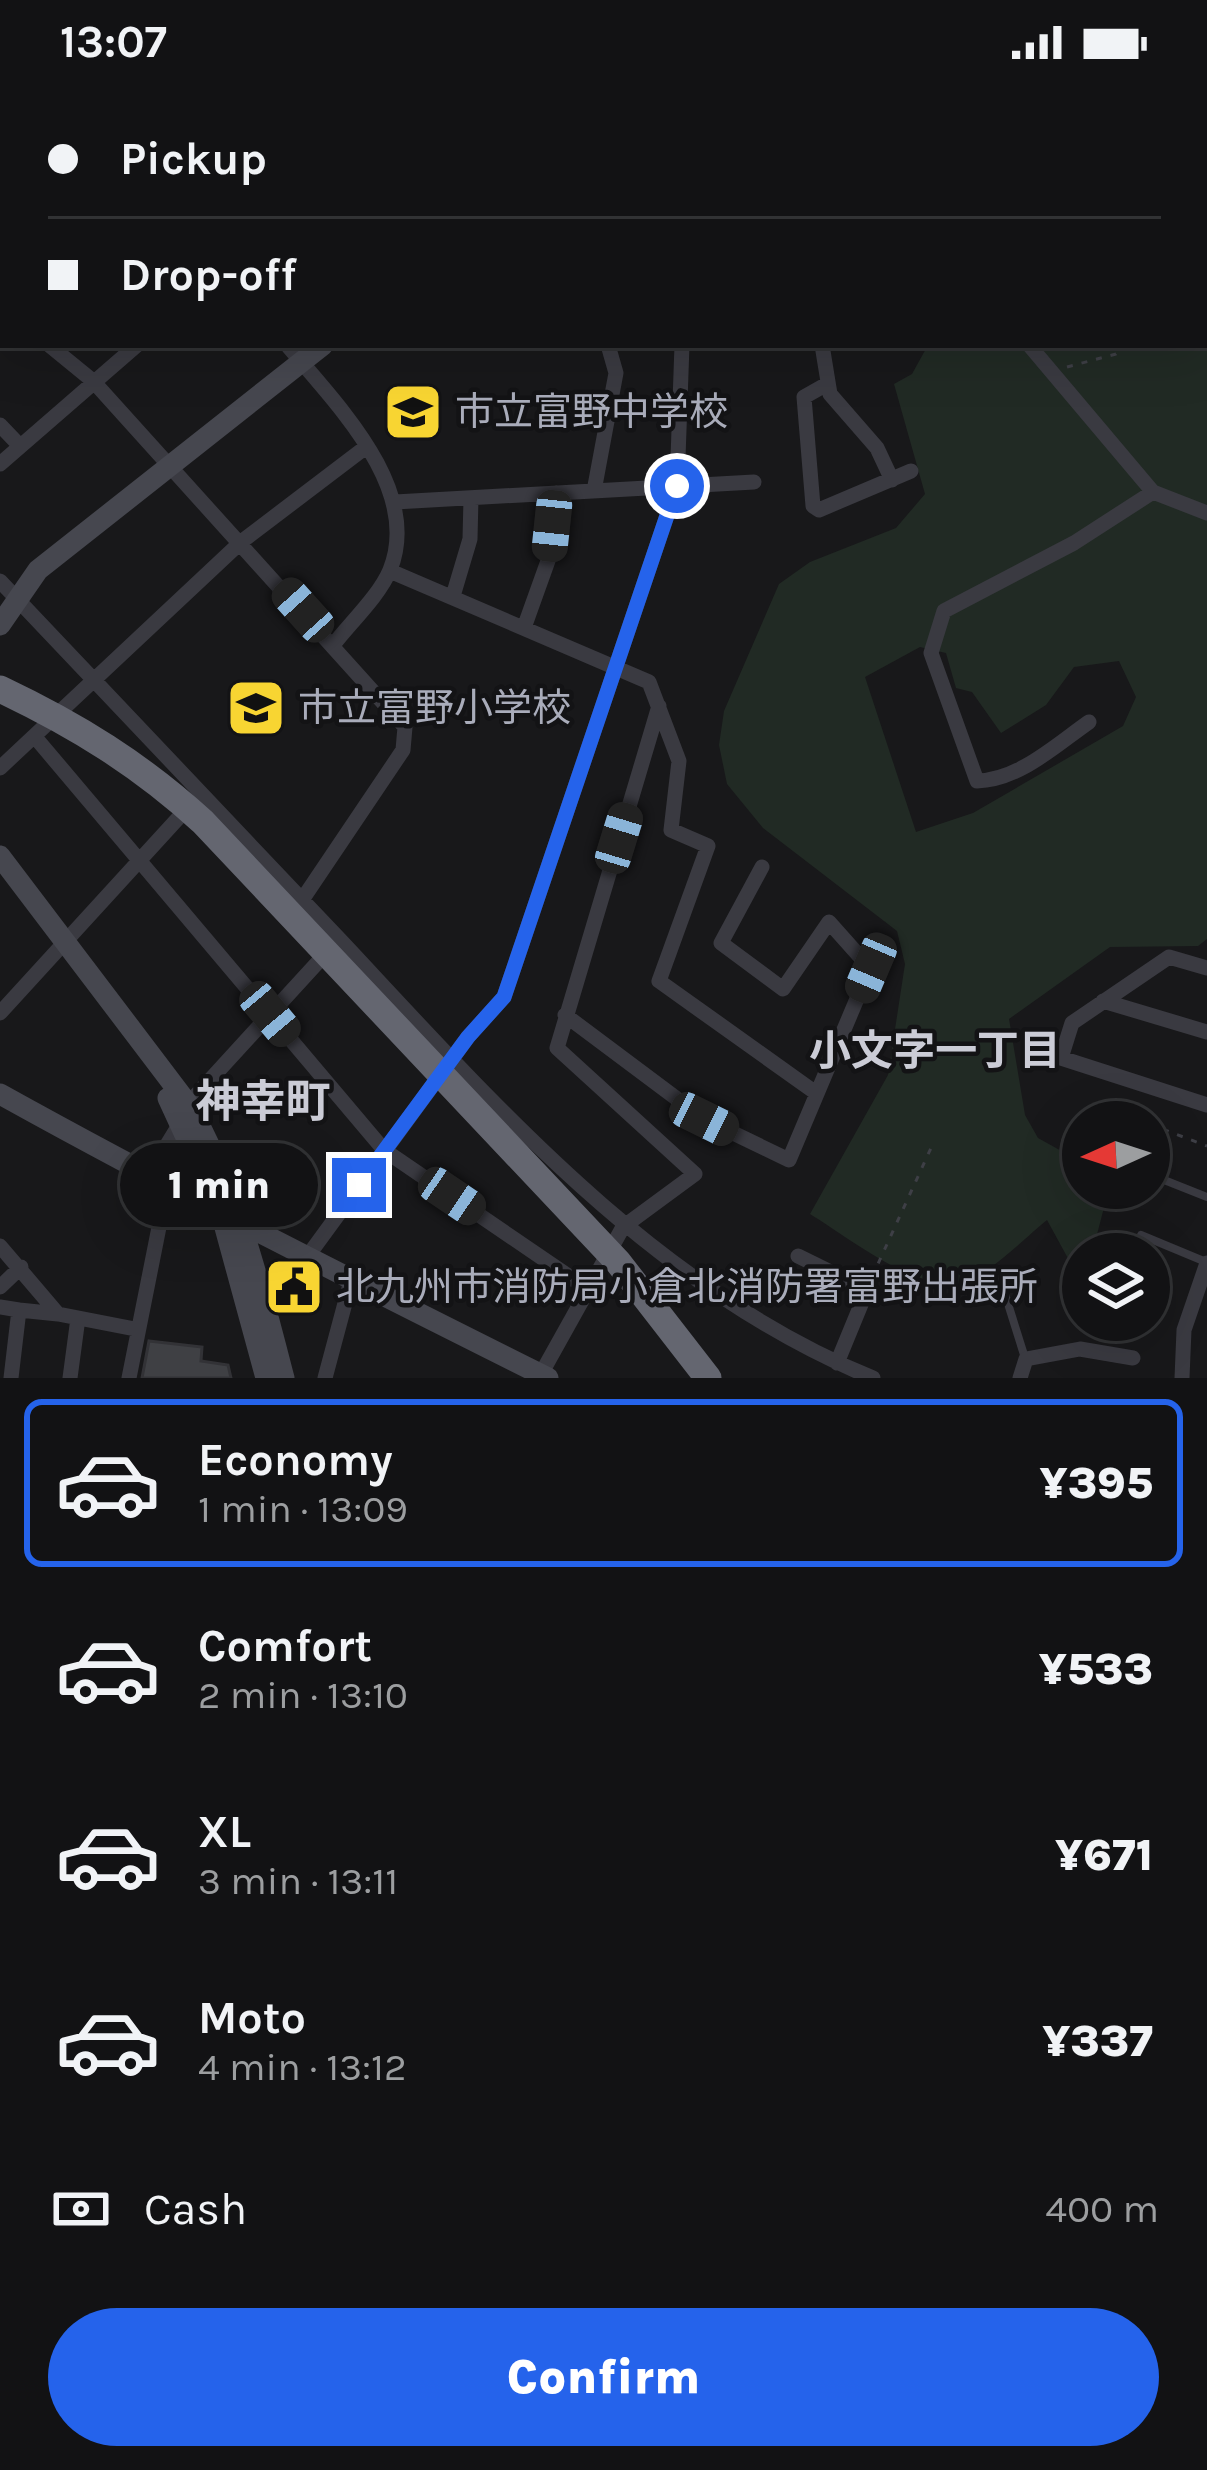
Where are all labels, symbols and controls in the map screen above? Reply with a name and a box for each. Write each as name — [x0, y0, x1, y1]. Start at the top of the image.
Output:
text: 13:07 — [60, 16, 167, 68]
text: Pickup — [120, 133, 267, 185]
text: Drop-off — [120, 249, 297, 301]
school or university icon: 市立富野中学校 — [382, 381, 444, 443]
place label: 市立富野中学校 — [455, 389, 728, 435]
route start — [650, 459, 704, 513]
car — [530, 488, 574, 564]
car — [266, 571, 340, 649]
school or university icon: 市立富野小学校 — [225, 677, 287, 739]
place label: 市立富野小学校 — [298, 685, 571, 731]
car — [591, 798, 647, 878]
car — [840, 928, 902, 1008]
car — [233, 975, 307, 1053]
district label: 小文字一丁目 — [809, 1026, 1061, 1076]
district label: 神幸町 — [195, 1076, 331, 1128]
car — [664, 1087, 744, 1151]
north arrow — [1062, 1101, 1170, 1209]
map controls — [1062, 1101, 1170, 1341]
callout: 1 min — [119, 1143, 317, 1227]
route end — [332, 1158, 386, 1212]
car — [412, 1161, 492, 1231]
text: 1 min — [168, 1162, 270, 1208]
button: layers — [1062, 1233, 1170, 1341]
public building icon: 北九州市消防局小倉北消防署富野出張所 — [263, 1256, 325, 1318]
place label: 北九州市消防局小倉北消防署富野出張所 — [336, 1264, 1038, 1310]
icon: car — [54, 1429, 162, 1537]
text: Economy — [198, 1434, 393, 1486]
text: ¥395 — [1039, 1457, 1153, 1509]
text: 1 min · 13:09 — [198, 1486, 408, 1532]
icon: car — [54, 1615, 162, 1723]
text: Comfort — [198, 1620, 372, 1672]
text: ¥533 — [1039, 1643, 1153, 1695]
text: 2 min · 13:10 — [198, 1672, 408, 1718]
icon: car — [54, 1801, 162, 1909]
text: XL — [198, 1806, 251, 1858]
text: ¥671 — [1055, 1829, 1153, 1881]
text: 3 min · 13:11 — [198, 1858, 398, 1904]
icon: car — [54, 1987, 162, 2095]
text: Moto — [198, 1992, 306, 2044]
text: ¥337 — [1042, 2015, 1153, 2067]
text: 4 min · 13:12 — [198, 2044, 407, 2090]
icon: cash — [48, 2176, 114, 2242]
text: Cash — [144, 2183, 247, 2235]
text: 400 m — [1045, 2186, 1159, 2232]
button: Confirm — [48, 2308, 1159, 2446]

